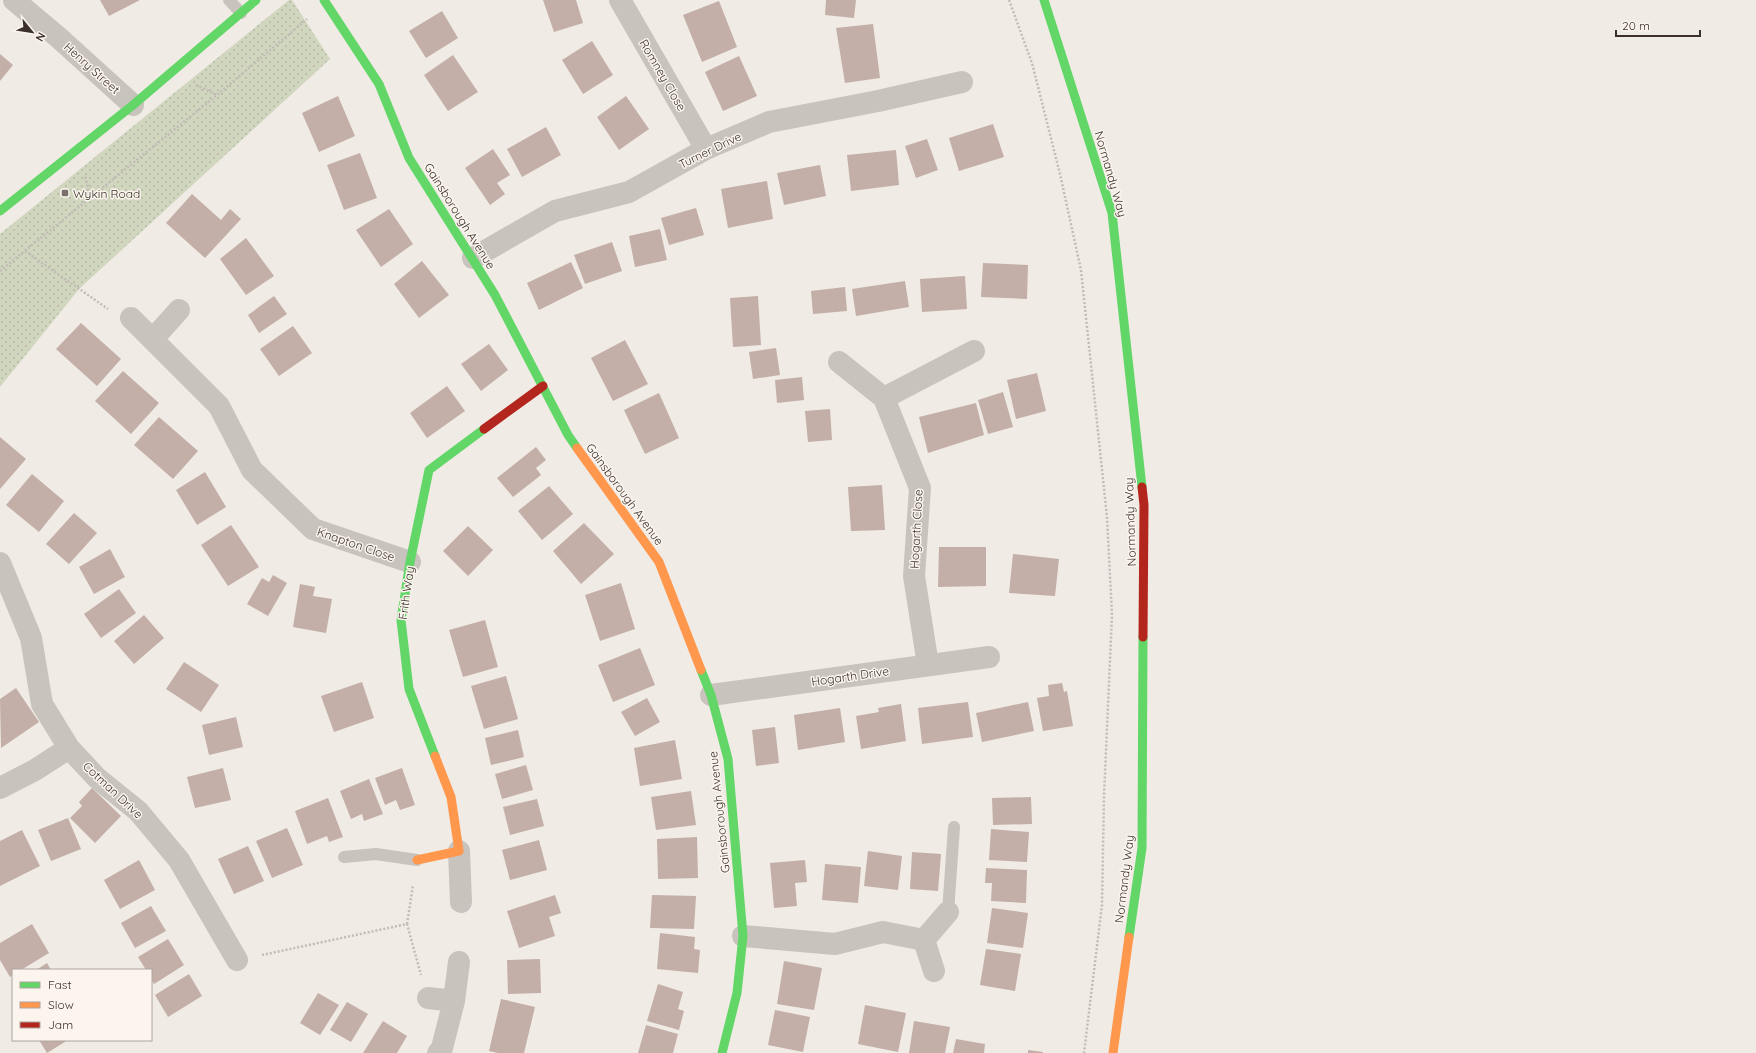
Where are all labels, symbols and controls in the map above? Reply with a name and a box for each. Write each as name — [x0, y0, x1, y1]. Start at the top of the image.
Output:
north arrow — [12, 12, 52, 52]
scale bar — [1616, 12, 1700, 38]
text: 20 m — [1622, 18, 1650, 33]
text: N — [33, 30, 49, 44]
street label: Romney Close — [636, 37, 690, 114]
street label: Henry Street — [61, 39, 123, 97]
street label: Turner Drive — [676, 128, 744, 172]
street label: Normandy Way — [1092, 129, 1130, 219]
street label: Gainsborough Avenue — [421, 160, 499, 272]
place label: Wykin Road — [73, 186, 140, 201]
marker: Wykin Road — [60, 188, 70, 198]
street label: Gainsborough Avenue — [583, 440, 667, 548]
street label: Normandy Way — [1121, 477, 1139, 567]
street label: Hogarth Close — [906, 489, 926, 569]
street label: Knapton Close — [315, 524, 397, 564]
street label: Frith Way — [395, 565, 417, 621]
street label: Hogarth Drive — [810, 663, 890, 689]
street label: Gainsborough Avenue — [705, 750, 733, 874]
street label: Cotman Drive — [80, 758, 146, 822]
street label: Normandy Way — [1111, 834, 1137, 924]
legend — [12, 969, 152, 1041]
text: Fast — [48, 977, 72, 992]
text: Slow — [48, 997, 74, 1012]
text: Jam — [48, 1017, 73, 1032]

